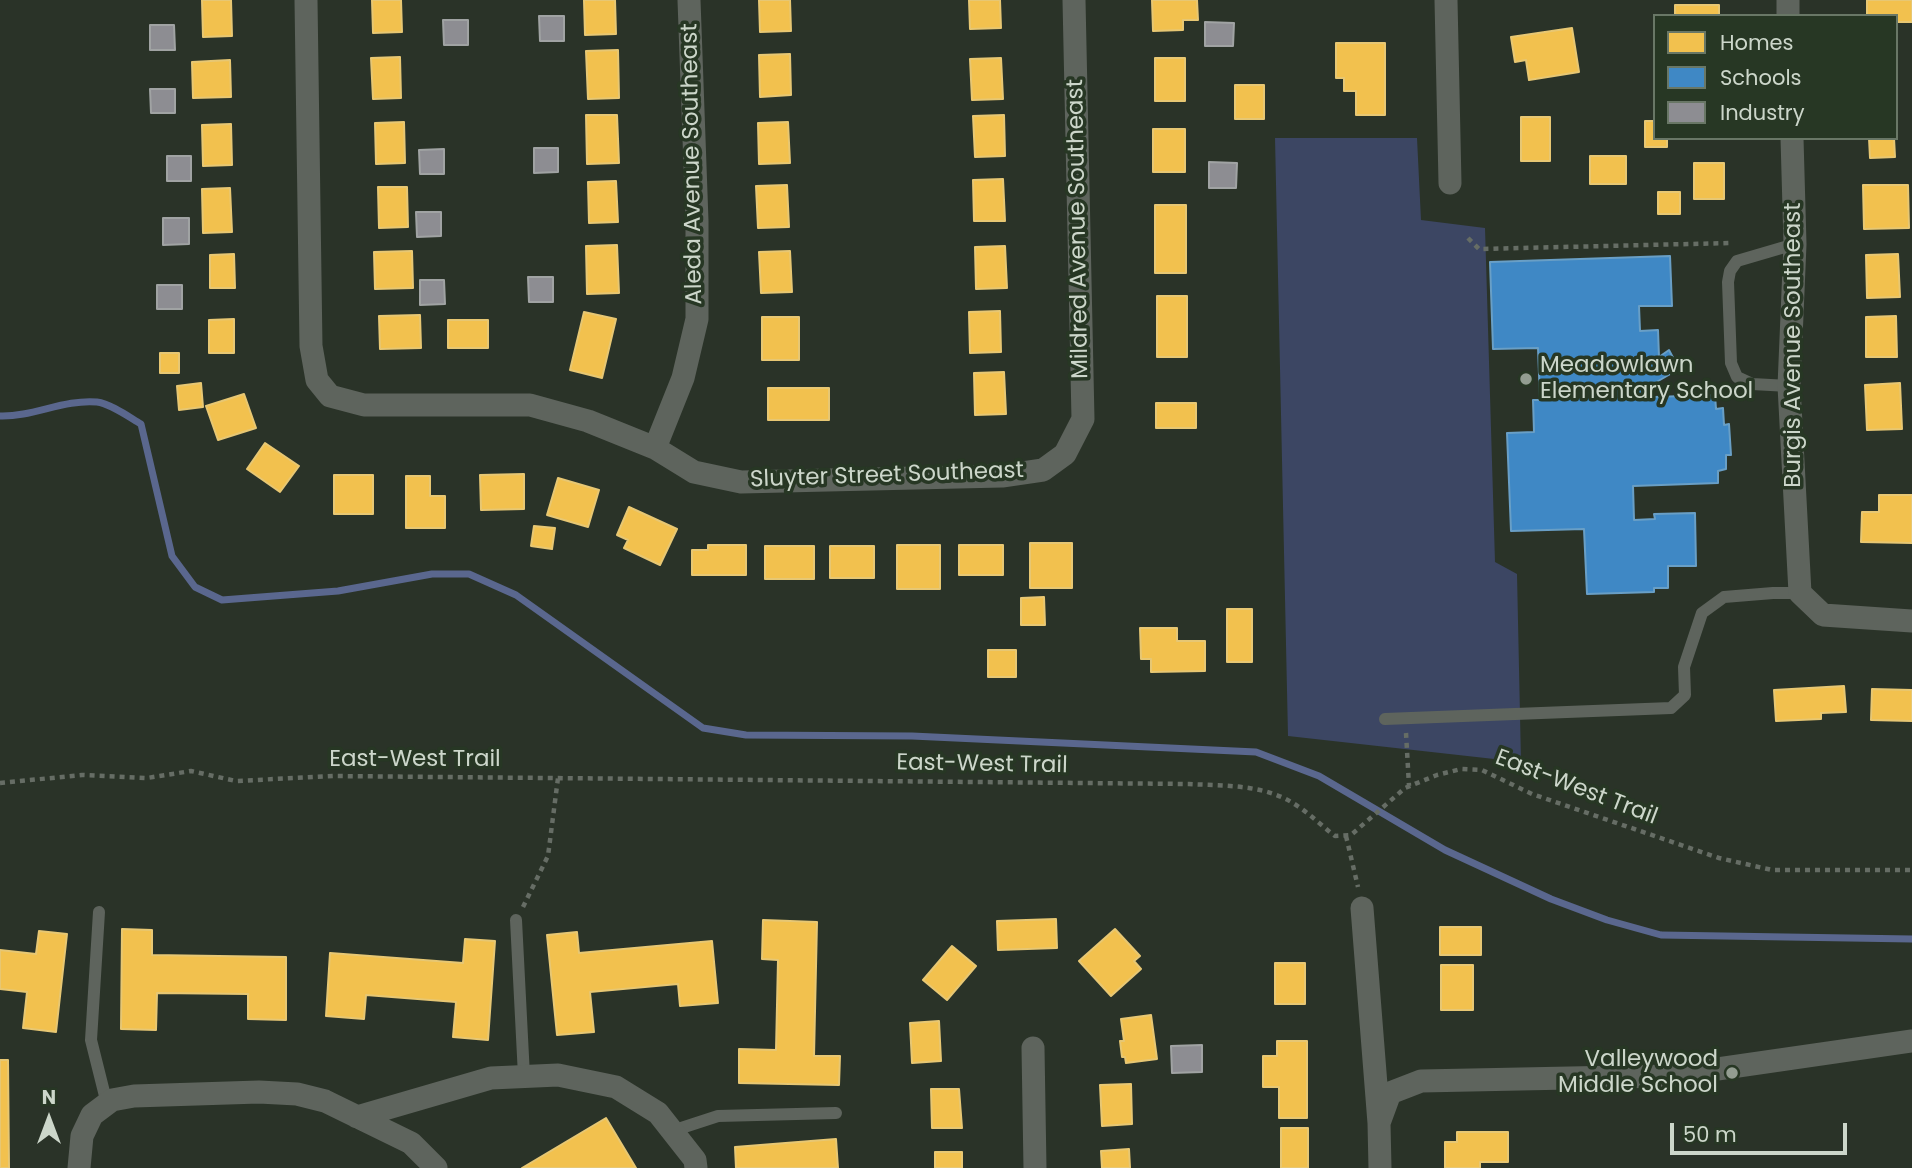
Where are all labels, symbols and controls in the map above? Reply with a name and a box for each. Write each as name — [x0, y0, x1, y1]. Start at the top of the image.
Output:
legend — [1653, 14, 1898, 140]
street label: Aleda Avenue Southeast — [677, 23, 709, 305]
text: Homes — [1720, 28, 1794, 57]
text: Schools — [1720, 63, 1802, 92]
street label: Mildred Avenue Southeast — [1063, 79, 1095, 379]
text: Industry — [1720, 98, 1805, 127]
street label: Burgis Avenue Southeast — [1780, 202, 1808, 488]
place label: Meadowlawn Elementary School — [1540, 352, 1753, 406]
marker: Meadowlawn Elementary School — [1518, 371, 1534, 387]
street label: Sluyter Street Southeast — [750, 457, 1024, 495]
street label: East-West Trail — [1491, 744, 1661, 832]
street label: East-West Trail — [329, 746, 501, 774]
street label: East-West Trail — [896, 750, 1068, 780]
place label: Valleywood Middle School — [1558, 1046, 1718, 1100]
marker: Valleywood Middle School — [1724, 1065, 1740, 1081]
north arrow — [14, 1084, 84, 1154]
text: N — [42, 1084, 56, 1111]
scale bar — [1674, 1108, 1851, 1152]
text: 50 m — [1683, 1120, 1737, 1149]

